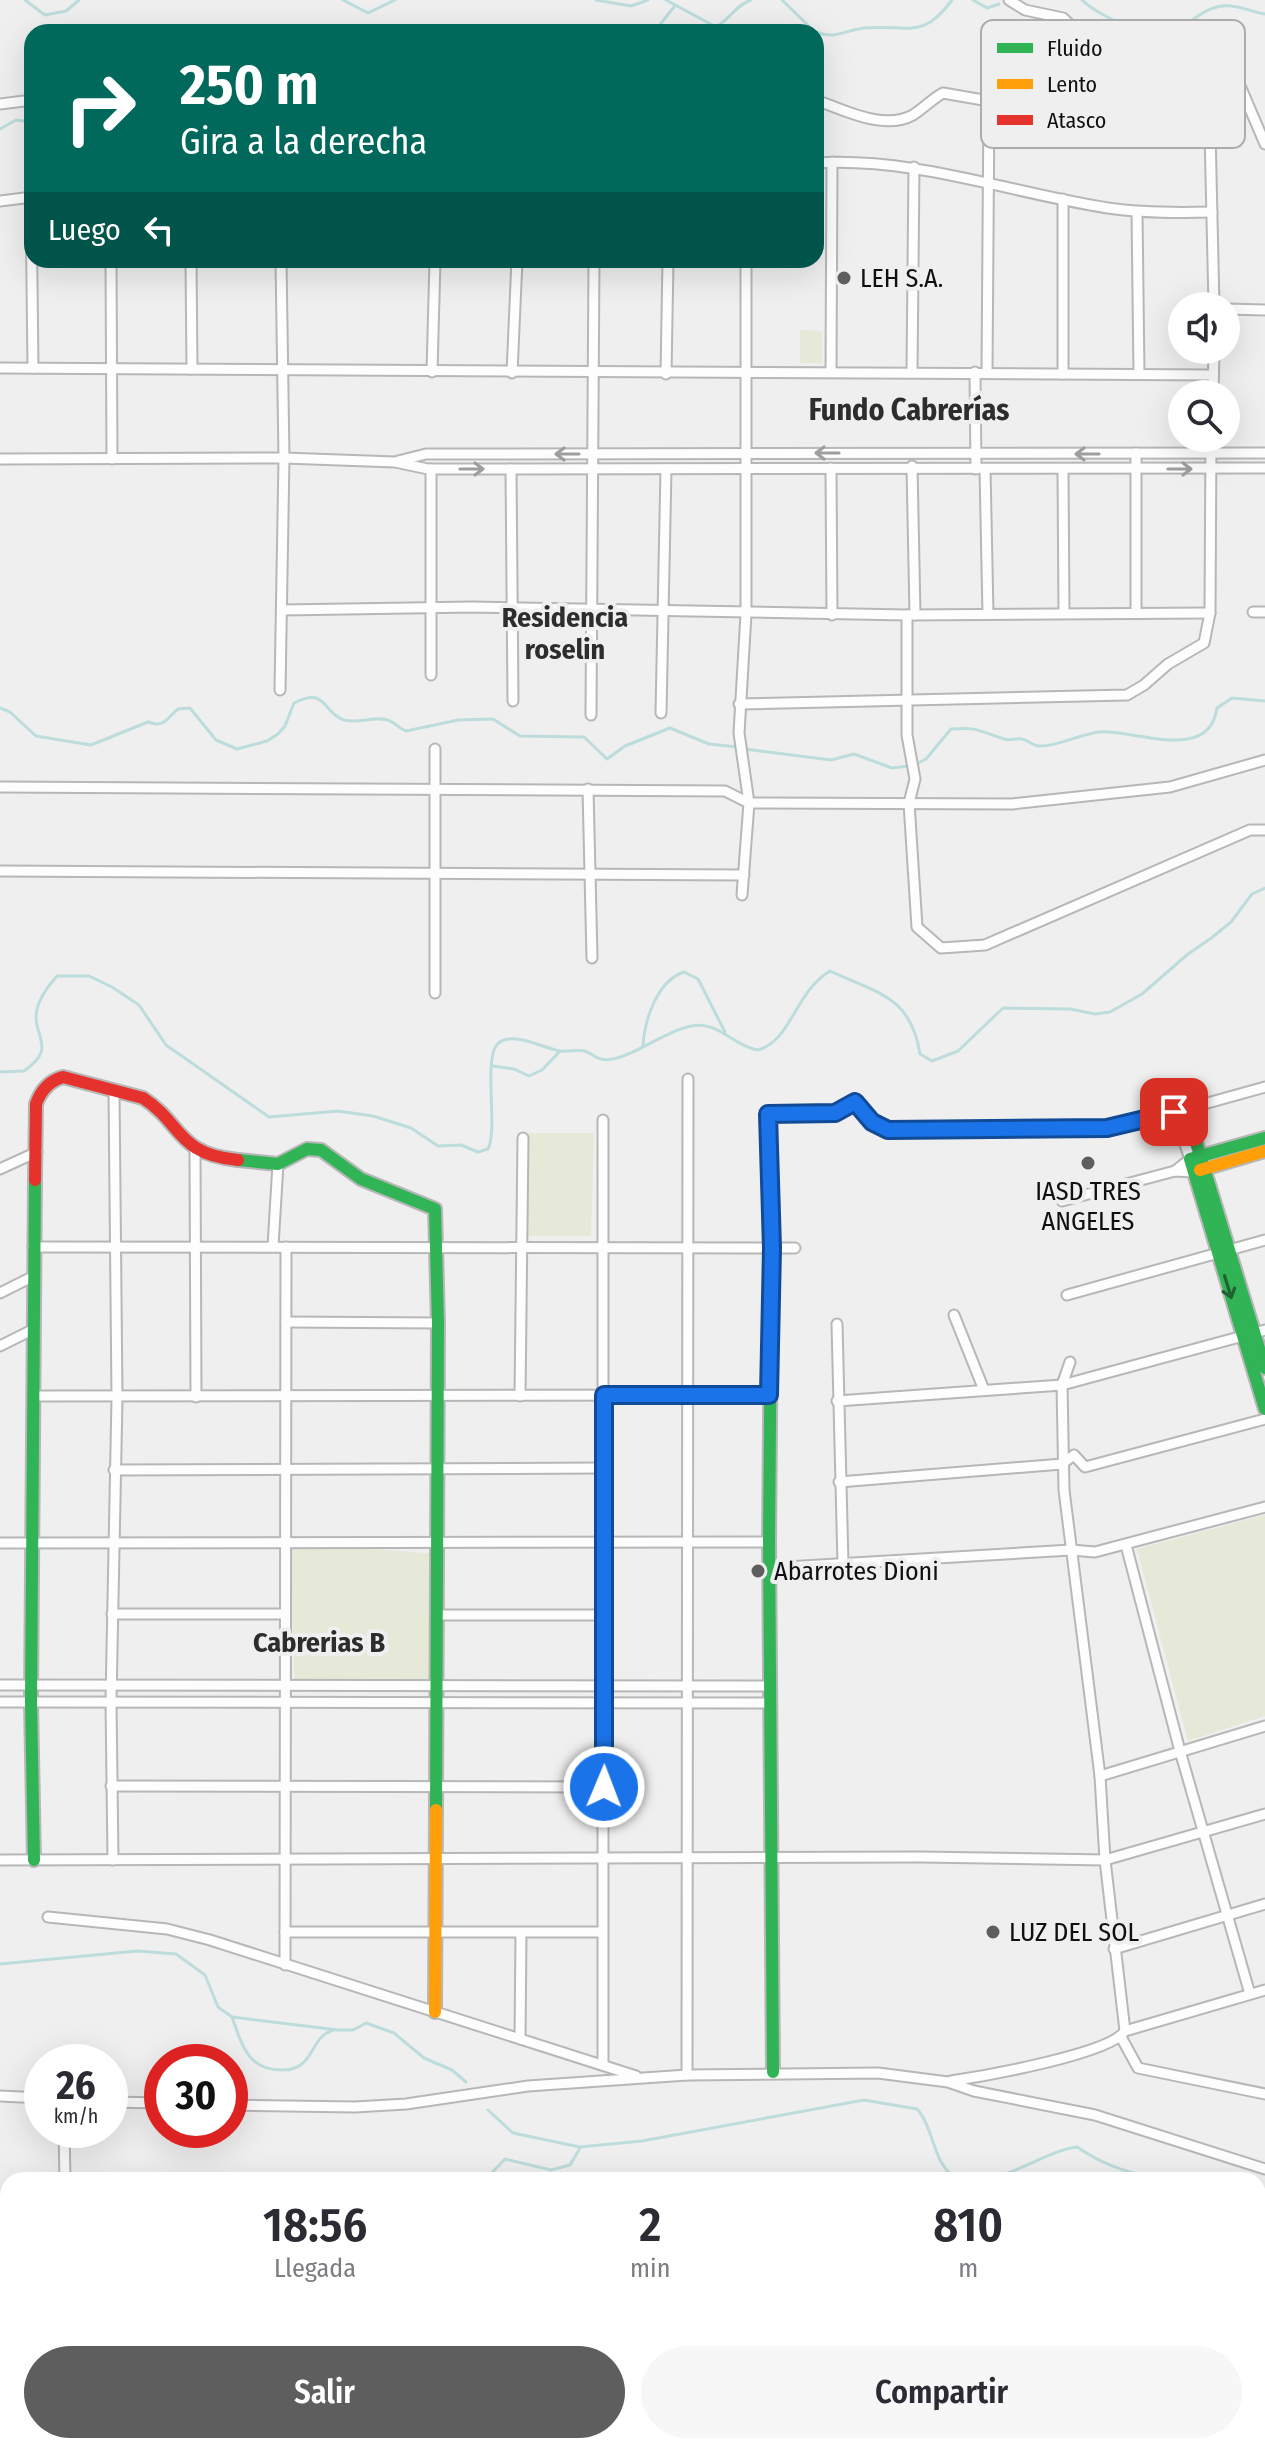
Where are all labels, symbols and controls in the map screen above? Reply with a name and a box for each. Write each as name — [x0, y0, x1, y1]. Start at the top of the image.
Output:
legend — [981, 20, 1245, 148]
text: Fluido — [1047, 35, 1103, 62]
text: 250 m — [180, 52, 318, 119]
icon: right — [48, 56, 152, 160]
text: Lento — [1047, 71, 1097, 98]
text: Atasco — [1047, 107, 1106, 134]
text: Gira a la derecha — [180, 120, 427, 164]
icon: left — [137, 208, 181, 252]
text: Luego — [48, 212, 121, 248]
place label: LEH S.A. — [860, 263, 943, 294]
marker: LEH S.A. — [835, 269, 853, 287]
map controls — [1168, 292, 1240, 452]
button: sound — [1168, 292, 1240, 364]
button: search — [1168, 380, 1240, 452]
district label: Fundo Cabrerías — [809, 392, 1009, 428]
one-way arrow — [814, 445, 841, 461]
one-way arrow — [554, 446, 581, 462]
one-way arrow — [1074, 446, 1101, 462]
one-way arrow — [458, 461, 485, 477]
one-way arrow — [1166, 461, 1193, 476]
district label: Residencia roselin — [502, 601, 628, 666]
pin — [1140, 1078, 1208, 1146]
icon: arrive — [1152, 1090, 1196, 1134]
marker: IASD TRES ANGELES — [1079, 1154, 1097, 1172]
place label: IASD TRES ANGELES — [1035, 1176, 1141, 1237]
one-way arrow — [1221, 1274, 1236, 1300]
place label: Abarrotes Dioni — [774, 1556, 939, 1587]
marker: Abarrotes Dioni — [749, 1562, 767, 1580]
district label: Cabrerias B — [253, 1626, 385, 1659]
position arrow — [562, 1745, 646, 1829]
place label: LUZ DEL SOL — [1009, 1917, 1140, 1948]
marker: LUZ DEL SOL — [984, 1923, 1002, 1941]
speed limit sign: 30 — [144, 2044, 248, 2148]
text: 26 — [56, 2062, 96, 2110]
text: km/h — [54, 2104, 98, 2128]
text: 18:56 — [263, 2196, 367, 2254]
text: 2 — [639, 2196, 661, 2254]
text: 810 — [933, 2196, 1003, 2254]
text: Llegada — [274, 2253, 356, 2284]
text: min — [630, 2253, 670, 2284]
text: m — [958, 2253, 978, 2284]
button: Salir — [24, 2346, 625, 2438]
button: Compartir — [641, 2346, 1242, 2438]

